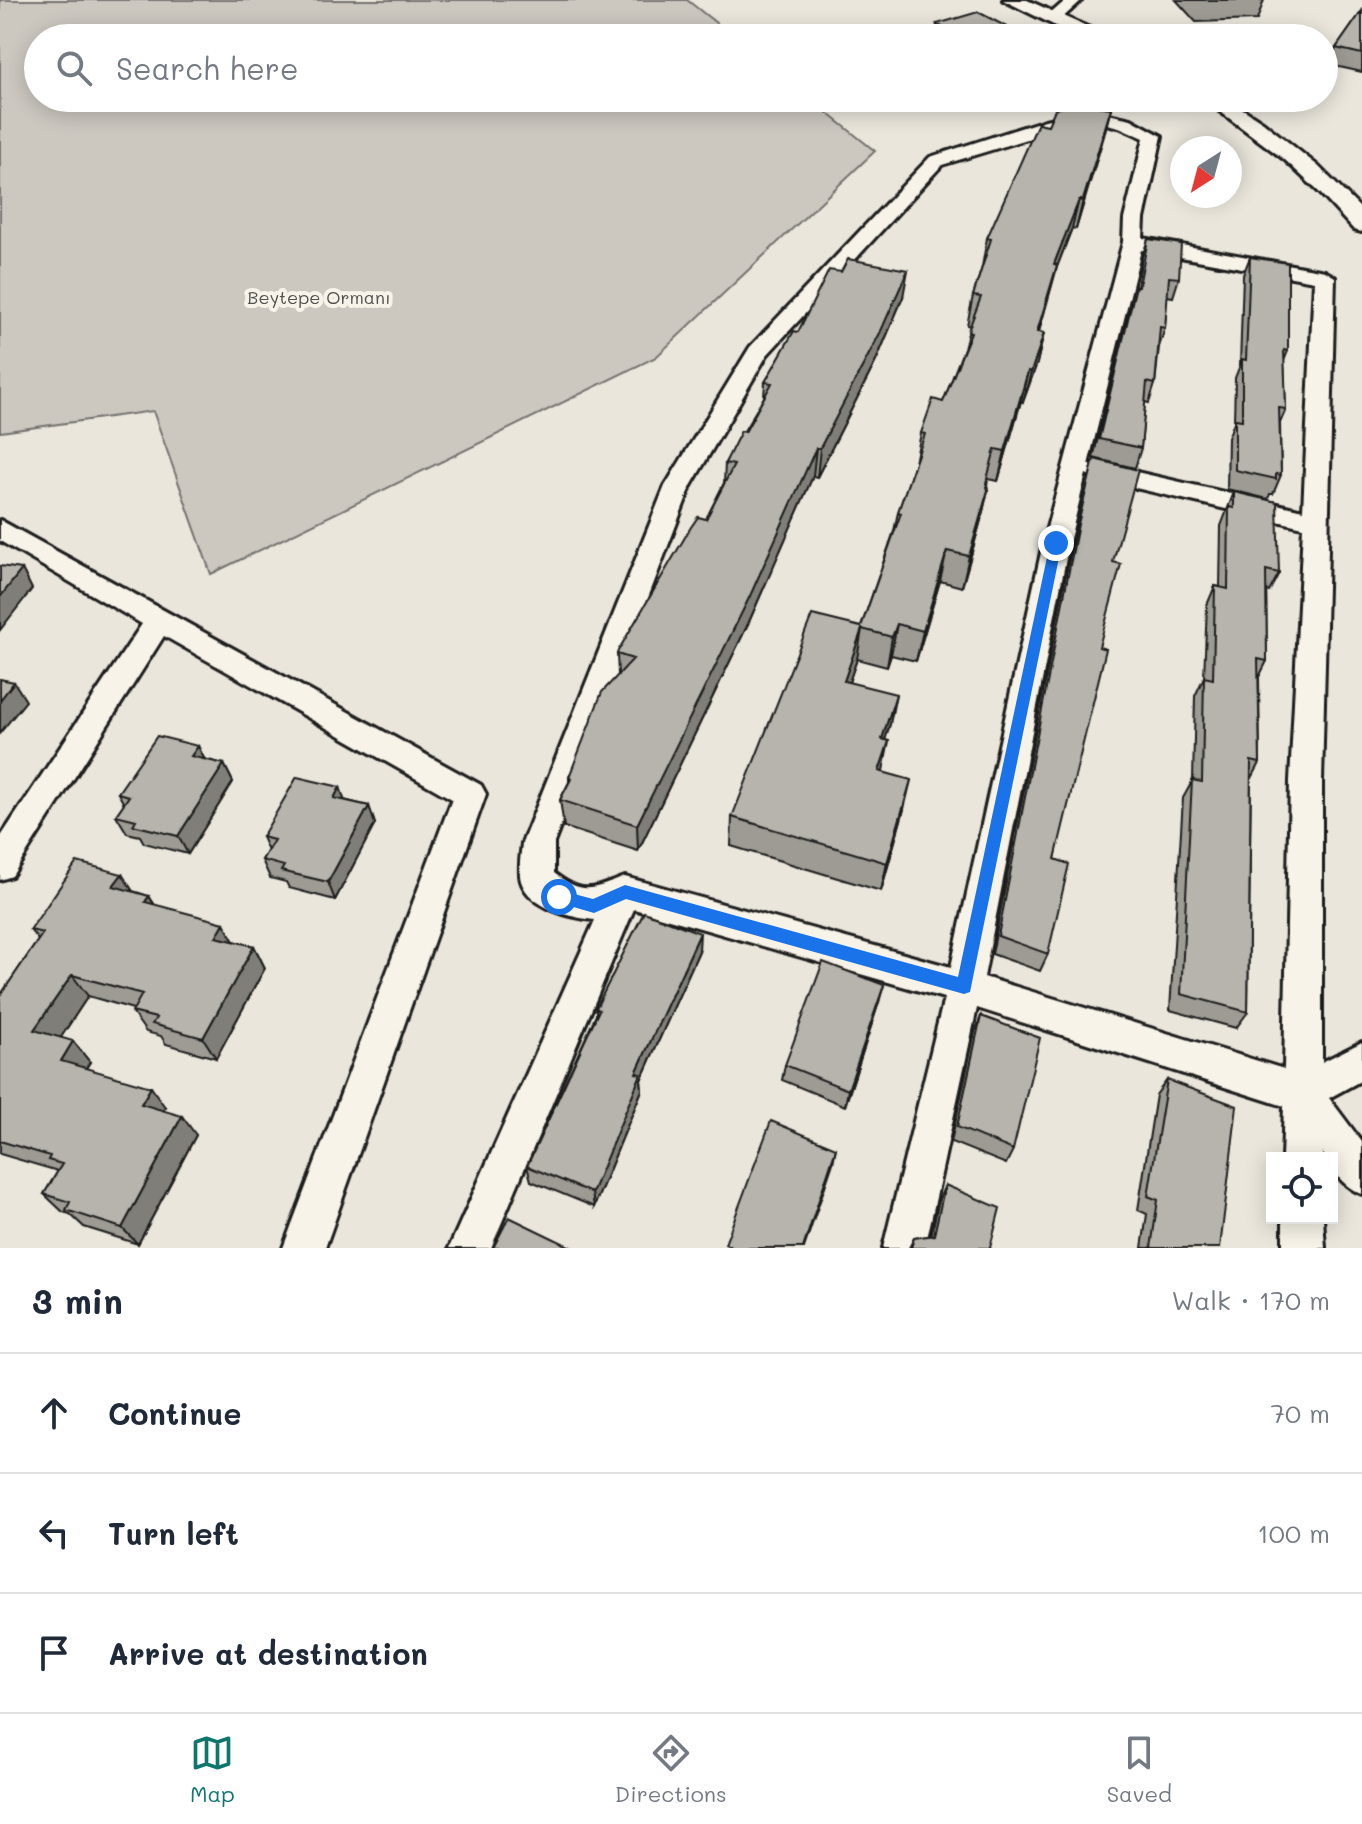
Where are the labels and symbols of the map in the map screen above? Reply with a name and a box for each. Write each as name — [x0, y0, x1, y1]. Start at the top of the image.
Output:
north arrow — [1170, 136, 1242, 208]
park label: Beytepe Ormanı — [247, 285, 391, 309]
route end — [1038, 525, 1074, 561]
route start — [541, 879, 577, 915]

